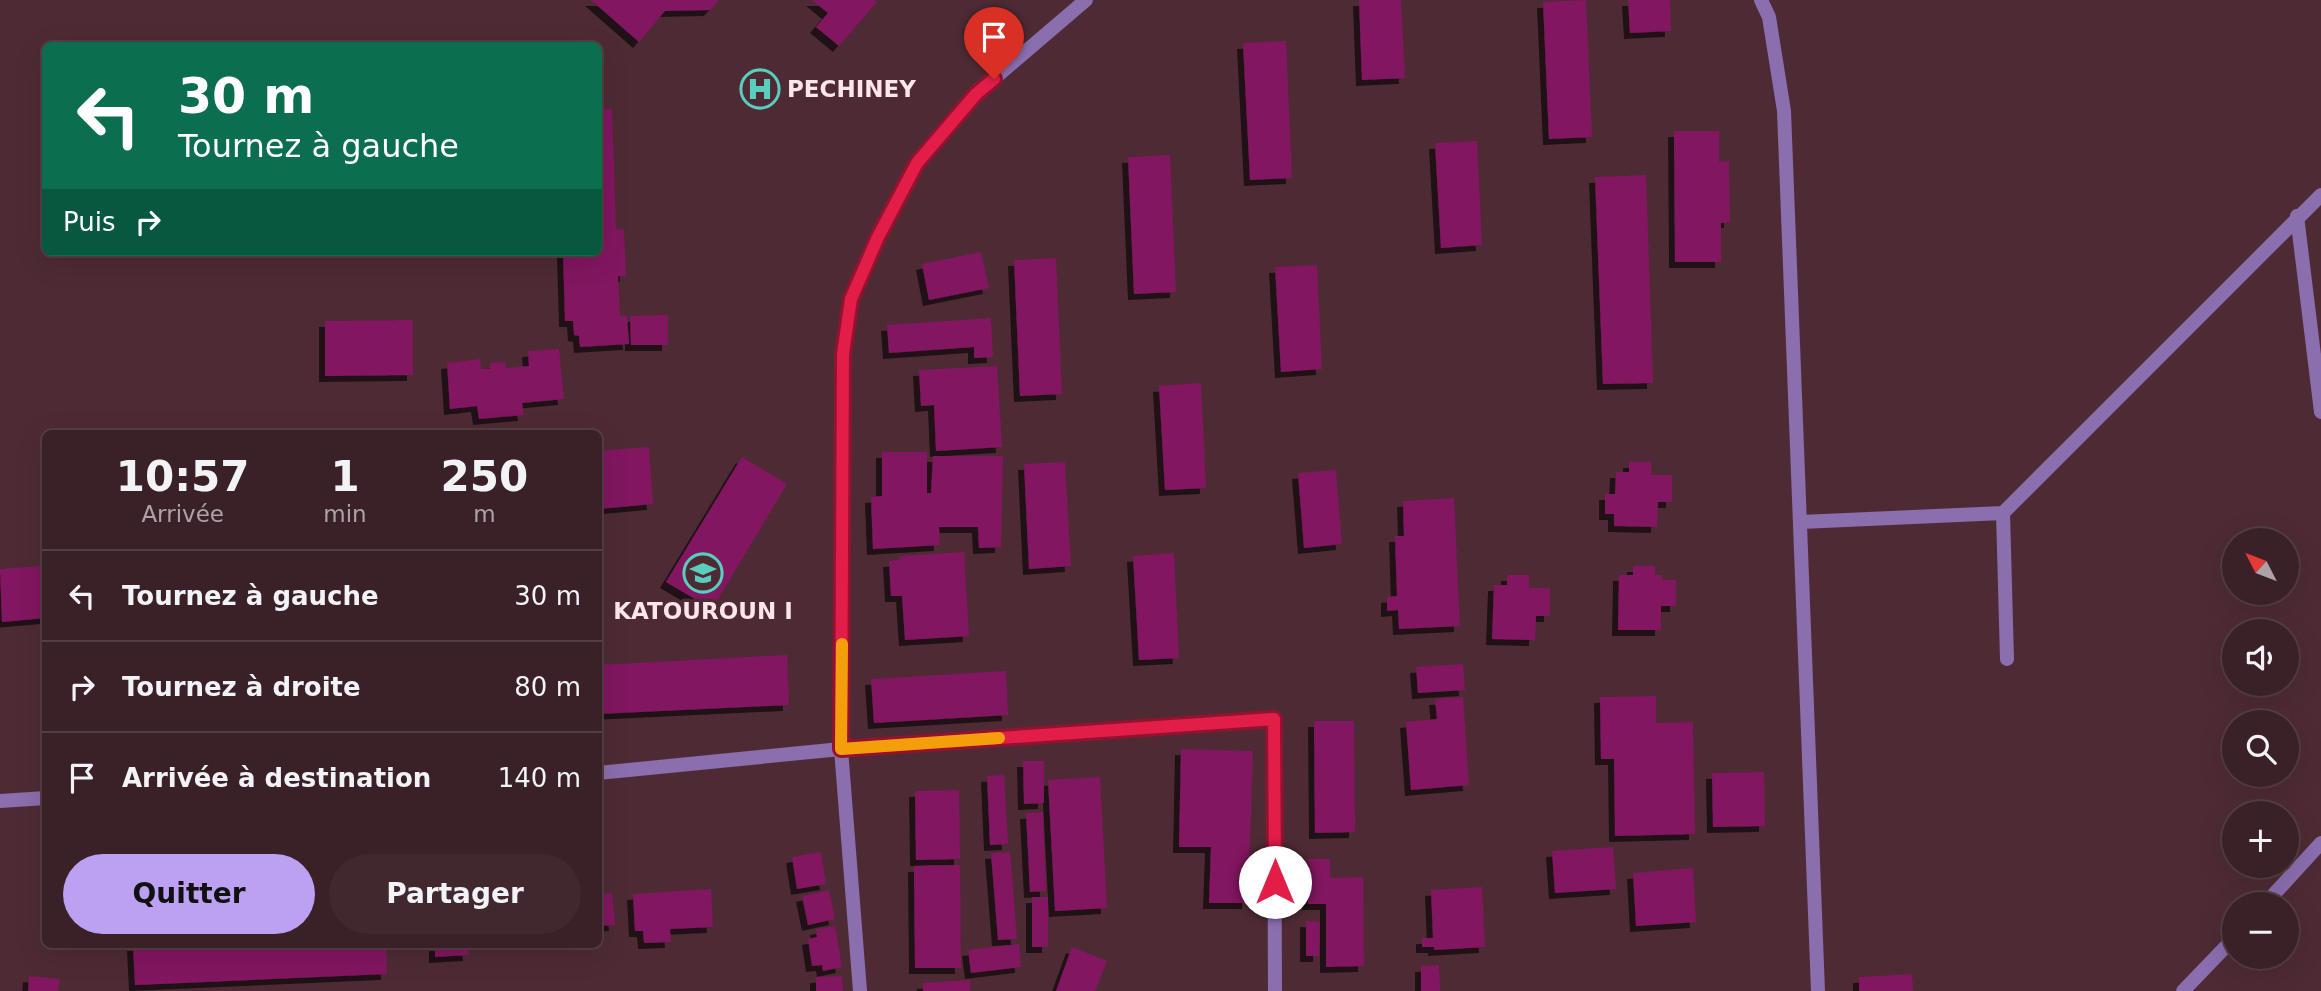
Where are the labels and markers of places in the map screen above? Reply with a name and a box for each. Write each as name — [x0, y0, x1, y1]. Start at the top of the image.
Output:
pin — [964, 7, 1024, 79]
hospital icon: PECHINEY — [739, 68, 781, 110]
place label: PECHINEY — [787, 76, 916, 102]
school or university icon: KATOUROUN I — [682, 552, 724, 594]
place label: KATOUROUN I — [613, 598, 793, 624]

